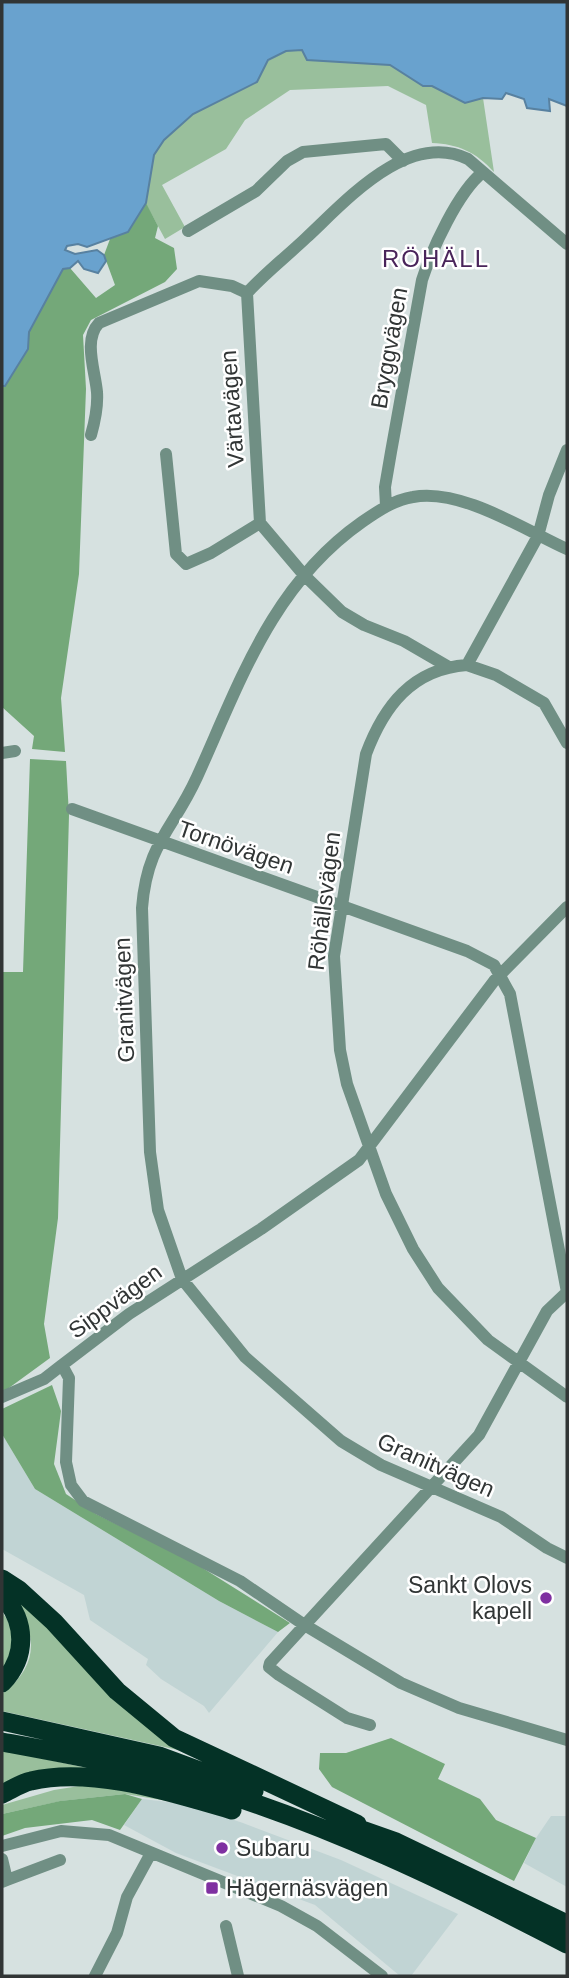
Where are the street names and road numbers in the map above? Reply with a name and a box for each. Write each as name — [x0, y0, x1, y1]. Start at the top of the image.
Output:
street label: Bryggvägen — [366, 285, 412, 411]
street label: Värtavägen — [215, 349, 249, 469]
street label: Tornövägen — [175, 815, 297, 879]
street label: Röhällsvägen — [303, 830, 345, 972]
street label: Granitvägen — [109, 937, 139, 1063]
street label: Sippvägen — [63, 1259, 167, 1343]
street label: Granitvägen — [373, 1428, 499, 1502]

